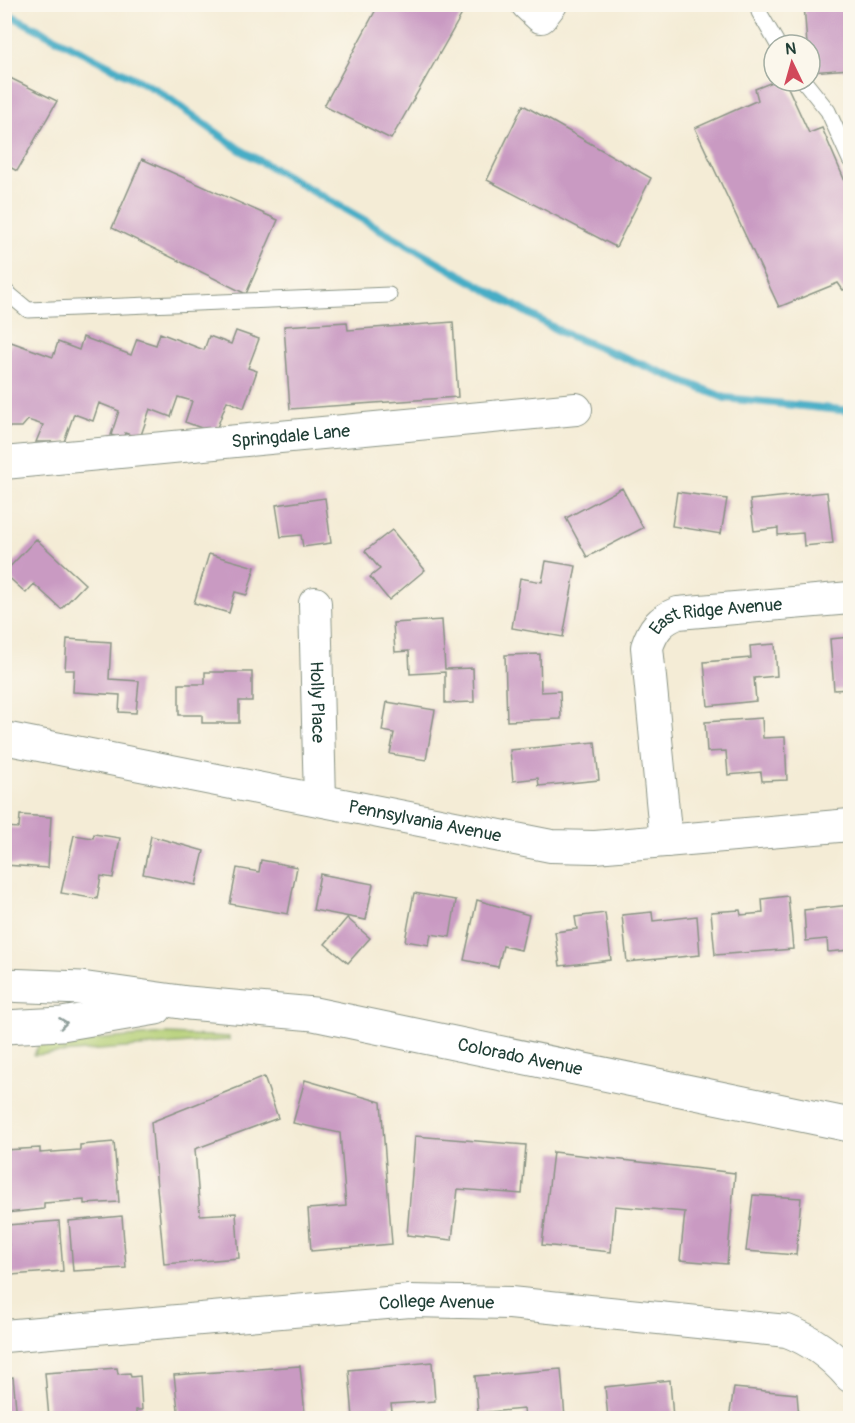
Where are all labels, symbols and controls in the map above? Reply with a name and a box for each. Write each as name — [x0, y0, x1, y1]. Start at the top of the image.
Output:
north arrow — [762, 33, 822, 93]
text: N — [785, 39, 797, 59]
street label: Springdale Lane — [230, 419, 351, 453]
street label: East Ridge Avenue — [644, 592, 783, 639]
street label: Holly Place — [305, 661, 330, 743]
street label: Pennsylvania Avenue — [346, 795, 504, 847]
one-way arrow — [58, 1017, 67, 1030]
street label: Colorado Avenue — [456, 1033, 585, 1081]
street label: College Avenue — [378, 1289, 495, 1315]

